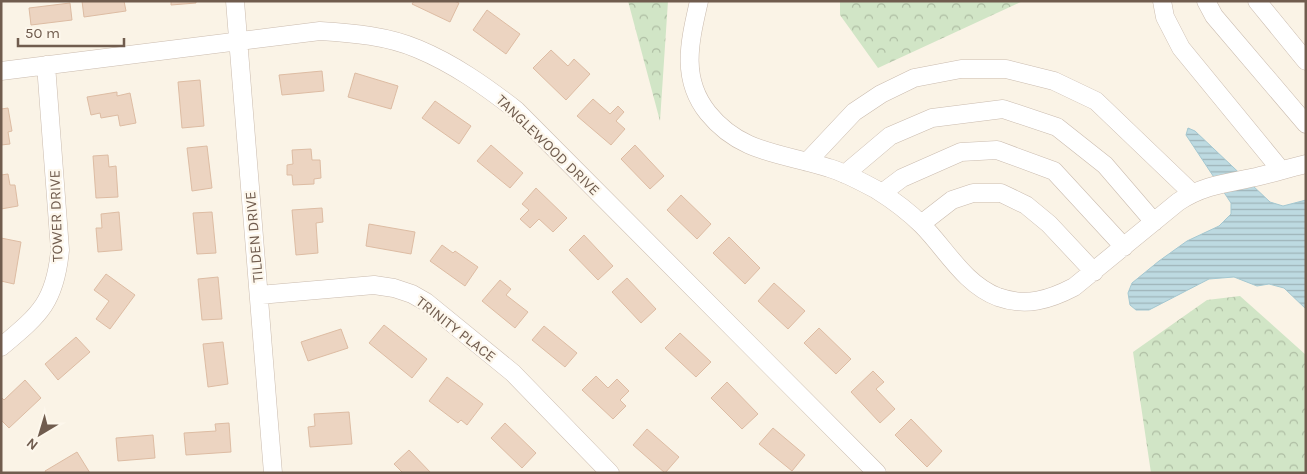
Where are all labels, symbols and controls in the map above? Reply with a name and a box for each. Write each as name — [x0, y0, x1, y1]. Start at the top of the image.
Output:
scale bar — [18, 15, 124, 47]
text: 50 m — [25, 24, 60, 42]
street label: TANGLEWOOD DRIVE — [492, 91, 604, 199]
street label: TOWER DRIVE — [45, 170, 67, 262]
street label: TILDEN DRIVE — [241, 191, 267, 283]
street label: TRINITY PLACE — [413, 292, 499, 366]
north arrow — [15, 409, 65, 459]
text: N — [23, 434, 41, 454]

